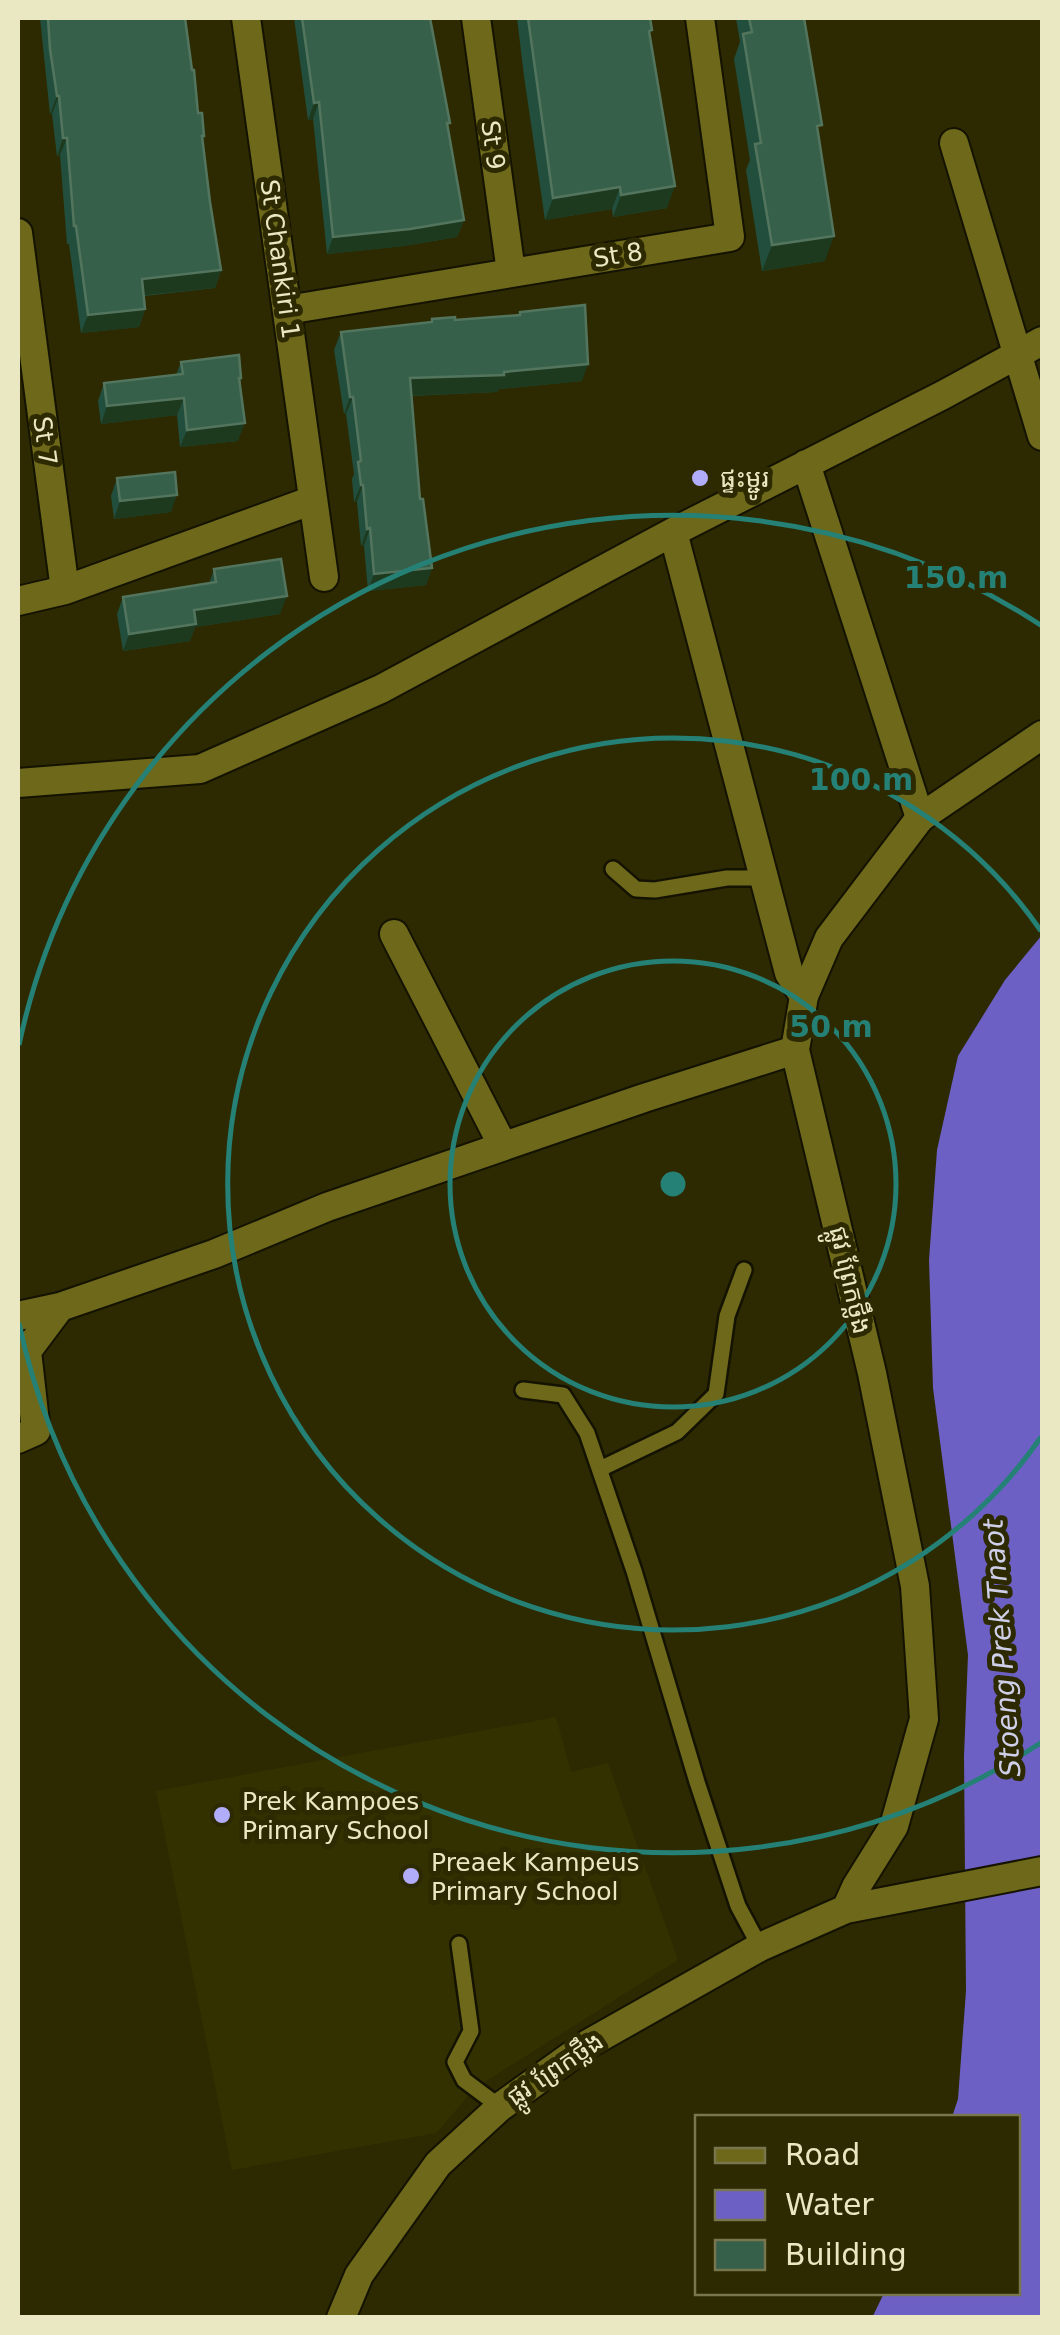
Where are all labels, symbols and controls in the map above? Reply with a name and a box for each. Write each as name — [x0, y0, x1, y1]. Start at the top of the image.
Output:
street label: St 9 — [475, 118, 511, 172]
street label: St Chankiri 1 — [254, 177, 306, 341]
street label: St 8 — [591, 237, 645, 273]
street label: St 7 — [27, 414, 63, 468]
place label: ផ្ទះម្ជូរ — [720, 464, 769, 501]
marker: ផ្ទះម្ជូរ — [689, 467, 711, 489]
text: 150 m — [904, 560, 1008, 595]
text: 100 m — [809, 762, 913, 797]
text: 50 m — [789, 1009, 873, 1044]
centre of rings — [655, 1166, 691, 1202]
street label: ផ្លូវ ព្រែកថ្លឹង — [815, 1223, 879, 1339]
water label: Stoeng Prek Tnaot — [976, 1517, 1027, 1778]
place label: Prek Kampoes Primary School — [242, 1787, 430, 1845]
marker: Prek Kampoes Primary School — [211, 1804, 233, 1826]
place label: Preaek Kampeus Primary School — [431, 1848, 640, 1906]
marker: Preaek Kampeus Primary School — [400, 1865, 422, 1887]
street label: ផ្លូវ ព្រែកថ្លឹង — [500, 2024, 613, 2119]
legend — [695, 2115, 1020, 2295]
text: Road — [785, 2137, 860, 2172]
text: Water — [785, 2187, 874, 2222]
text: Building — [785, 2237, 907, 2272]

